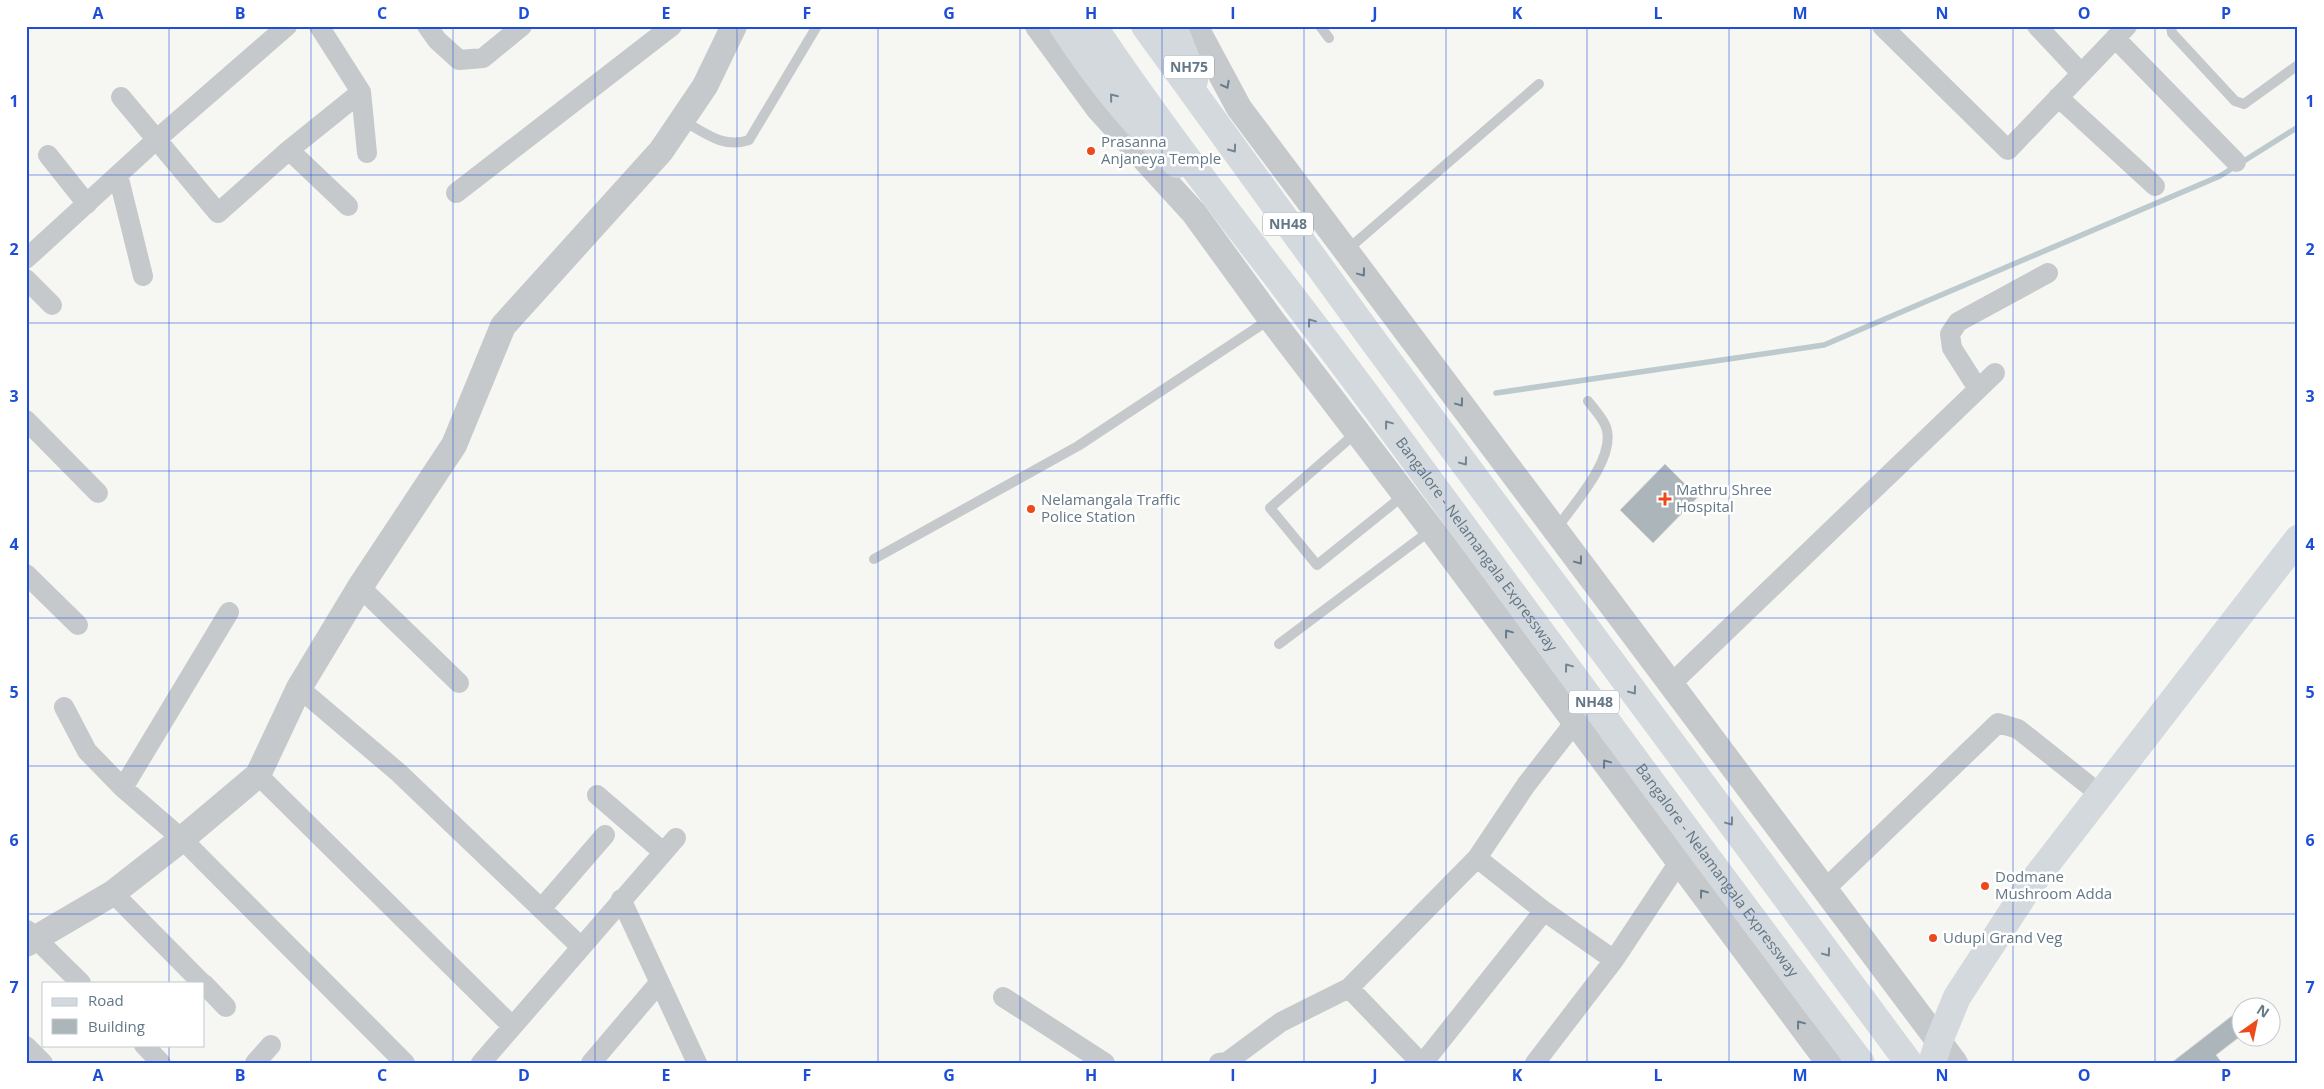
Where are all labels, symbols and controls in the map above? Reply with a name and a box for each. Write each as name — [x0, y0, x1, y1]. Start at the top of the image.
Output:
text: A — [92, 2, 104, 24]
text: B — [235, 2, 245, 24]
text: C — [377, 2, 387, 24]
text: D — [518, 2, 530, 24]
text: E — [662, 2, 671, 24]
text: F — [803, 2, 811, 24]
text: G — [943, 2, 955, 24]
text: H — [1085, 2, 1097, 24]
text: I — [1230, 2, 1236, 24]
text: J — [1370, 2, 1378, 24]
text: K — [1512, 2, 1523, 24]
text: L — [1653, 2, 1663, 24]
text: M — [1792, 2, 1808, 24]
text: N — [1935, 2, 1949, 24]
text: O — [2078, 2, 2090, 24]
text: P — [2221, 2, 2231, 24]
road number: NH75 — [1164, 56, 1214, 78]
one-way arrow — [1220, 79, 1230, 88]
text: 1 — [9, 90, 19, 112]
text: 1 — [2305, 90, 2315, 112]
one-way arrow — [1109, 94, 1118, 103]
place label: Prasanna Anjaneya Temple — [1101, 131, 1221, 168]
one-way arrow — [1227, 143, 1236, 153]
marker: Prasanna Anjaneya Temple — [1085, 145, 1097, 157]
road number: NH48 — [1263, 212, 1313, 235]
text: 2 — [9, 238, 19, 260]
text: 2 — [2305, 238, 2315, 260]
one-way arrow — [1357, 267, 1365, 276]
one-way arrow — [1308, 318, 1317, 327]
text: 3 — [9, 385, 19, 407]
text: 3 — [2305, 385, 2315, 407]
one-way arrow — [1454, 397, 1463, 407]
one-way arrow — [1385, 420, 1394, 430]
street label: Bangalore - Nelamangala Expressway — [1392, 433, 1563, 656]
one-way arrow — [1458, 456, 1467, 466]
place label: Mathru Shree Hospital — [1676, 479, 1772, 516]
place label: Nelamangala Traffic Police Station — [1041, 489, 1181, 526]
marker: Mathru Shree Hospital — [1658, 492, 1672, 506]
marker: Nelamangala Traffic Police Station — [1025, 503, 1037, 515]
text: 4 — [9, 533, 19, 555]
text: 4 — [2305, 533, 2315, 555]
one-way arrow — [1573, 555, 1581, 564]
one-way arrow — [1506, 630, 1514, 639]
one-way arrow — [1565, 664, 1573, 673]
text: 5 — [9, 681, 19, 703]
text: 5 — [2305, 681, 2315, 703]
one-way arrow — [1627, 685, 1636, 695]
road number: NH48 — [1569, 690, 1619, 714]
street label: Bangalore - Nelamangala Expressway — [1632, 759, 1804, 981]
one-way arrow — [1603, 760, 1611, 769]
one-way arrow — [1724, 816, 1733, 826]
text: 6 — [9, 829, 19, 851]
text: 6 — [2305, 829, 2315, 851]
place label: Dodmane Mushroom Adda — [1995, 866, 2112, 903]
marker: Dodmane Mushroom Adda — [1979, 880, 1991, 892]
one-way arrow — [1700, 889, 1709, 899]
place label: Udupi Grand Veg — [1943, 927, 2062, 947]
marker: Udupi Grand Veg — [1927, 932, 1939, 944]
one-way arrow — [1821, 947, 1829, 956]
text: 7 — [9, 976, 19, 998]
text: 7 — [2305, 976, 2315, 998]
legend — [42, 982, 205, 1046]
text: Road — [88, 990, 124, 1010]
north arrow — [2232, 996, 2282, 1046]
text: N — [2253, 1000, 2273, 1022]
text: Building — [88, 1016, 145, 1036]
one-way arrow — [1797, 1020, 1806, 1030]
text: A — [92, 1064, 104, 1086]
text: B — [235, 1064, 245, 1086]
text: C — [377, 1064, 387, 1086]
text: D — [518, 1064, 530, 1086]
text: E — [662, 1064, 671, 1086]
text: F — [803, 1064, 811, 1086]
text: G — [943, 1064, 955, 1086]
text: H — [1085, 1064, 1097, 1086]
text: I — [1230, 1064, 1236, 1086]
text: J — [1370, 1064, 1378, 1086]
text: K — [1512, 1064, 1523, 1086]
text: L — [1653, 1064, 1663, 1086]
text: M — [1792, 1064, 1808, 1086]
text: N — [1935, 1064, 1949, 1086]
text: O — [2078, 1064, 2090, 1086]
text: P — [2221, 1064, 2231, 1086]

